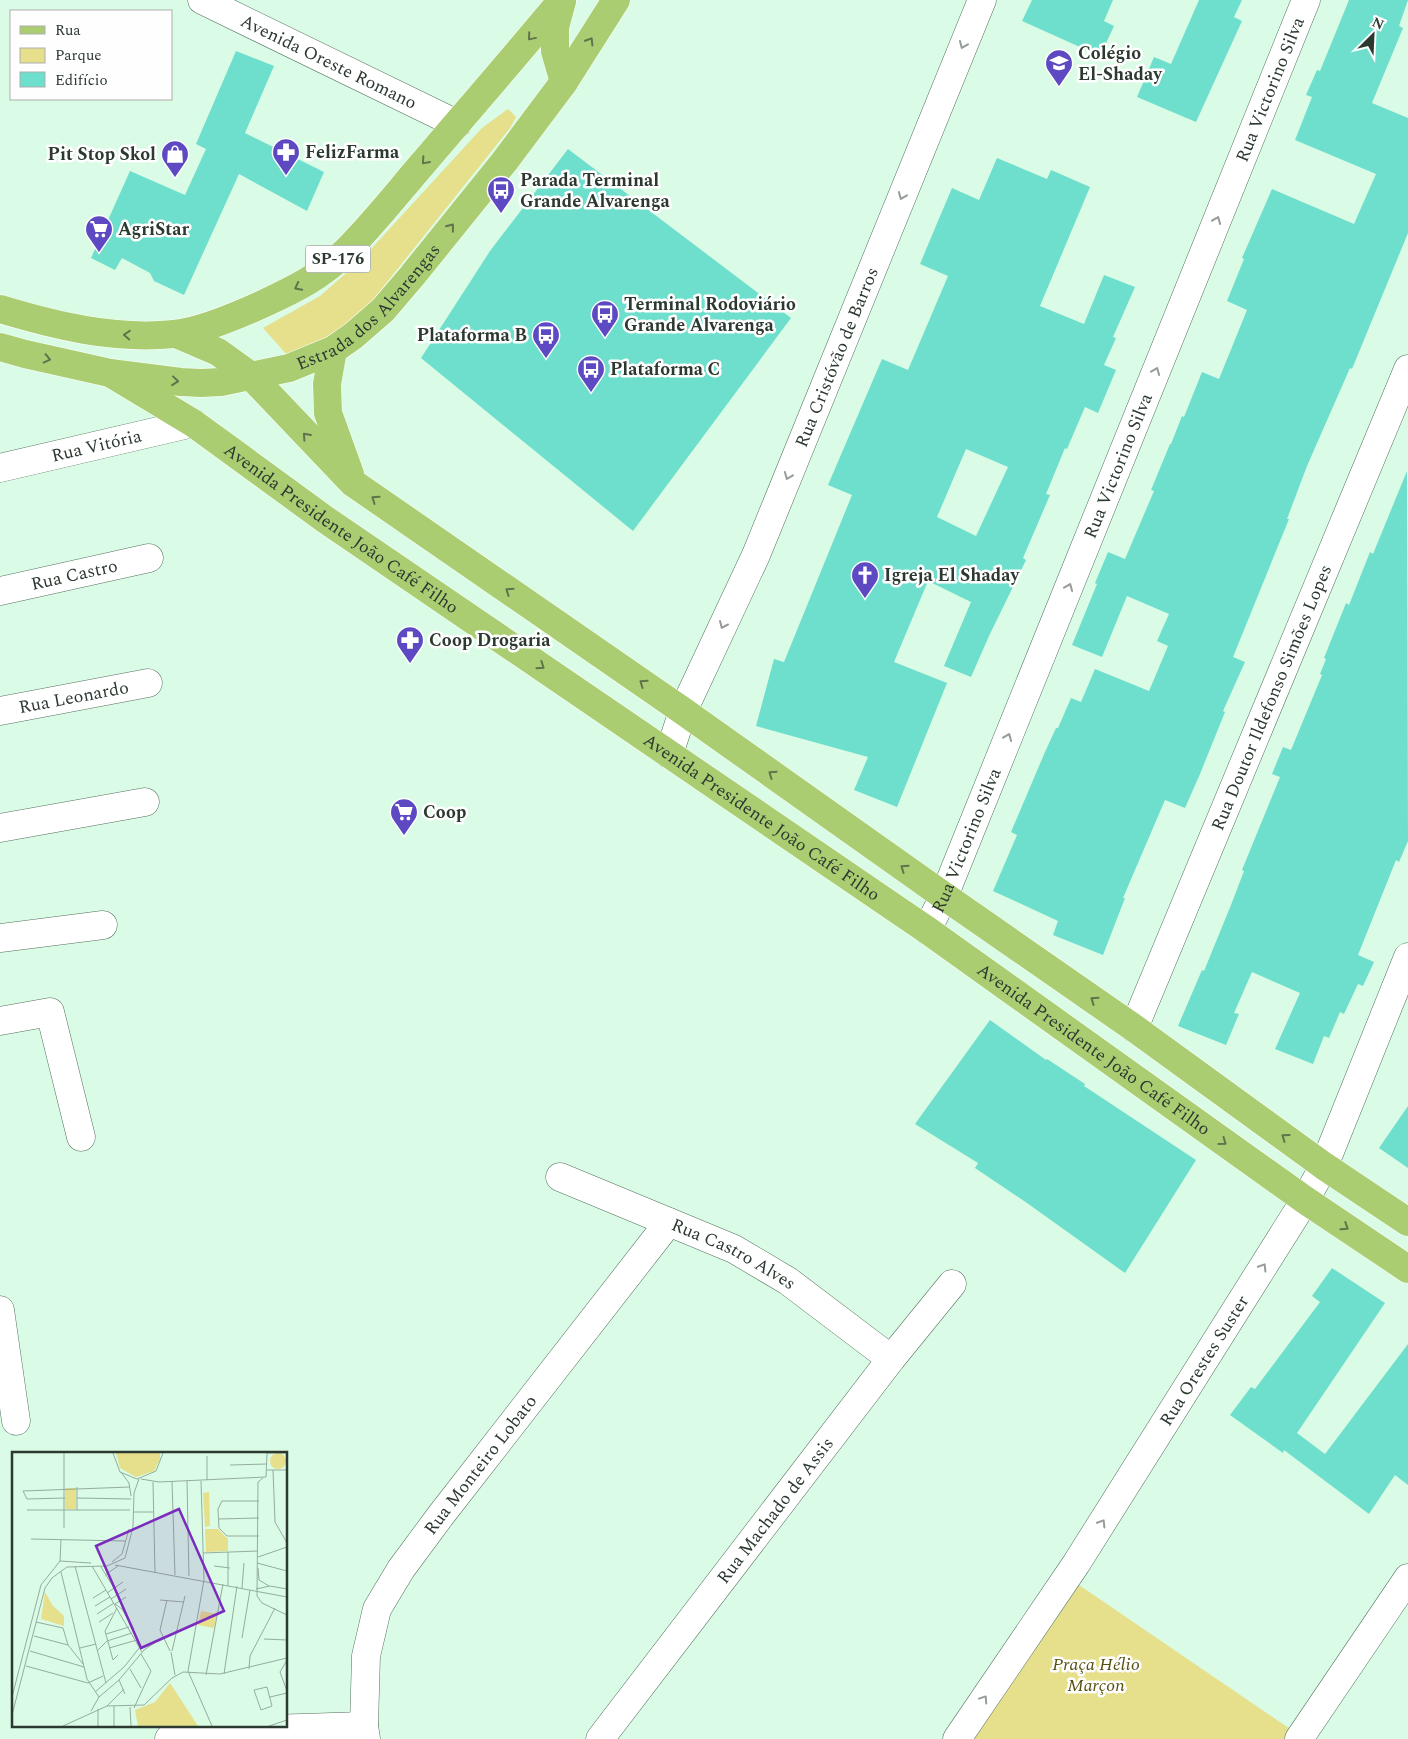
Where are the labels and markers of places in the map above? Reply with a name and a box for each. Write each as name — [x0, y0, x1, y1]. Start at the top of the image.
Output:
place label: Colégio El-Shaday — [1078, 40, 1163, 88]
school or university icon: Colégio El-Shaday — [1044, 48, 1074, 87]
pharmacy icon: FelizFarma — [271, 137, 301, 176]
shop icon: Pit Stop Skol — [160, 139, 190, 178]
place label: FelizFarma — [305, 139, 400, 166]
place label: Pit Stop Skol — [48, 141, 156, 168]
place label: Parada Terminal Grande Alvarenga — [520, 167, 671, 215]
bus stop icon: Parada Terminal Grande Alvarenga — [486, 175, 516, 214]
supermarket icon: AgriStar — [84, 214, 114, 253]
place label: AgriStar — [118, 216, 189, 243]
place label: Terminal Rodoviário Grande Alvarenga — [624, 291, 796, 339]
bus stop icon: Terminal Rodoviário Grande Alvarenga — [590, 299, 620, 338]
bus stop icon: Plataforma B — [531, 320, 561, 359]
place label: Plataforma B — [417, 322, 527, 349]
bus stop icon: Plataforma C — [576, 354, 606, 393]
place label: Plataforma C — [610, 356, 720, 383]
church icon: Igreja El Shaday — [850, 560, 880, 599]
place label: Igreja El Shaday — [884, 562, 1020, 589]
pharmacy icon: Coop Drogaria — [395, 625, 425, 664]
place label: Coop Drogaria — [429, 627, 551, 654]
supermarket icon: Coop — [389, 797, 419, 836]
place label: Coop — [423, 799, 466, 826]

